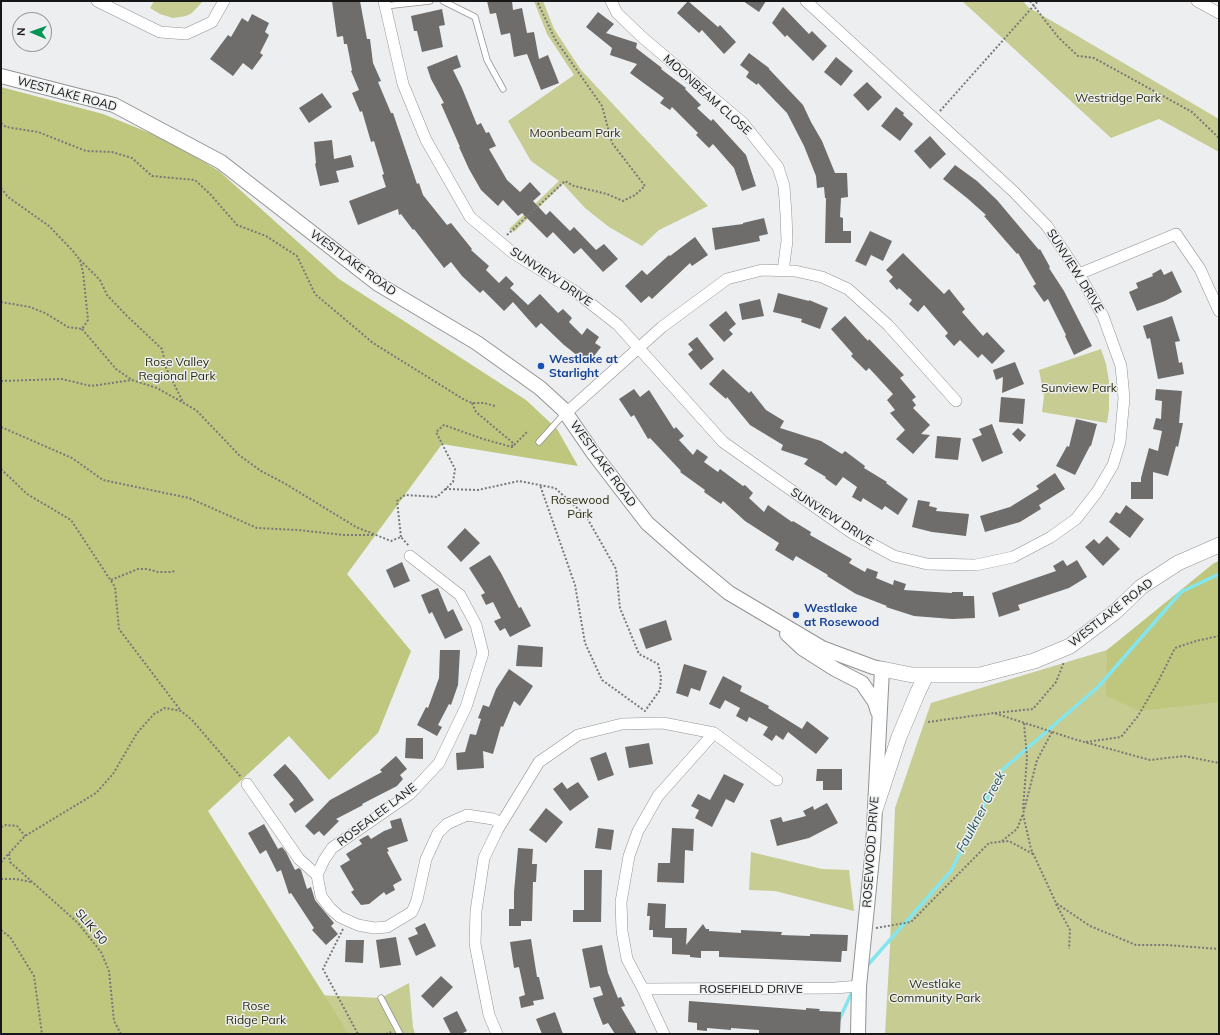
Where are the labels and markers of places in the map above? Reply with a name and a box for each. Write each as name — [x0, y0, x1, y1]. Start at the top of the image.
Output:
place label: Westlake at Starlight — [549, 352, 618, 380]
marker: Westlake at Starlight — [536, 361, 546, 371]
place label: Westlake at Rosewood — [804, 601, 879, 629]
marker: Westlake at Rosewood — [791, 610, 801, 620]

